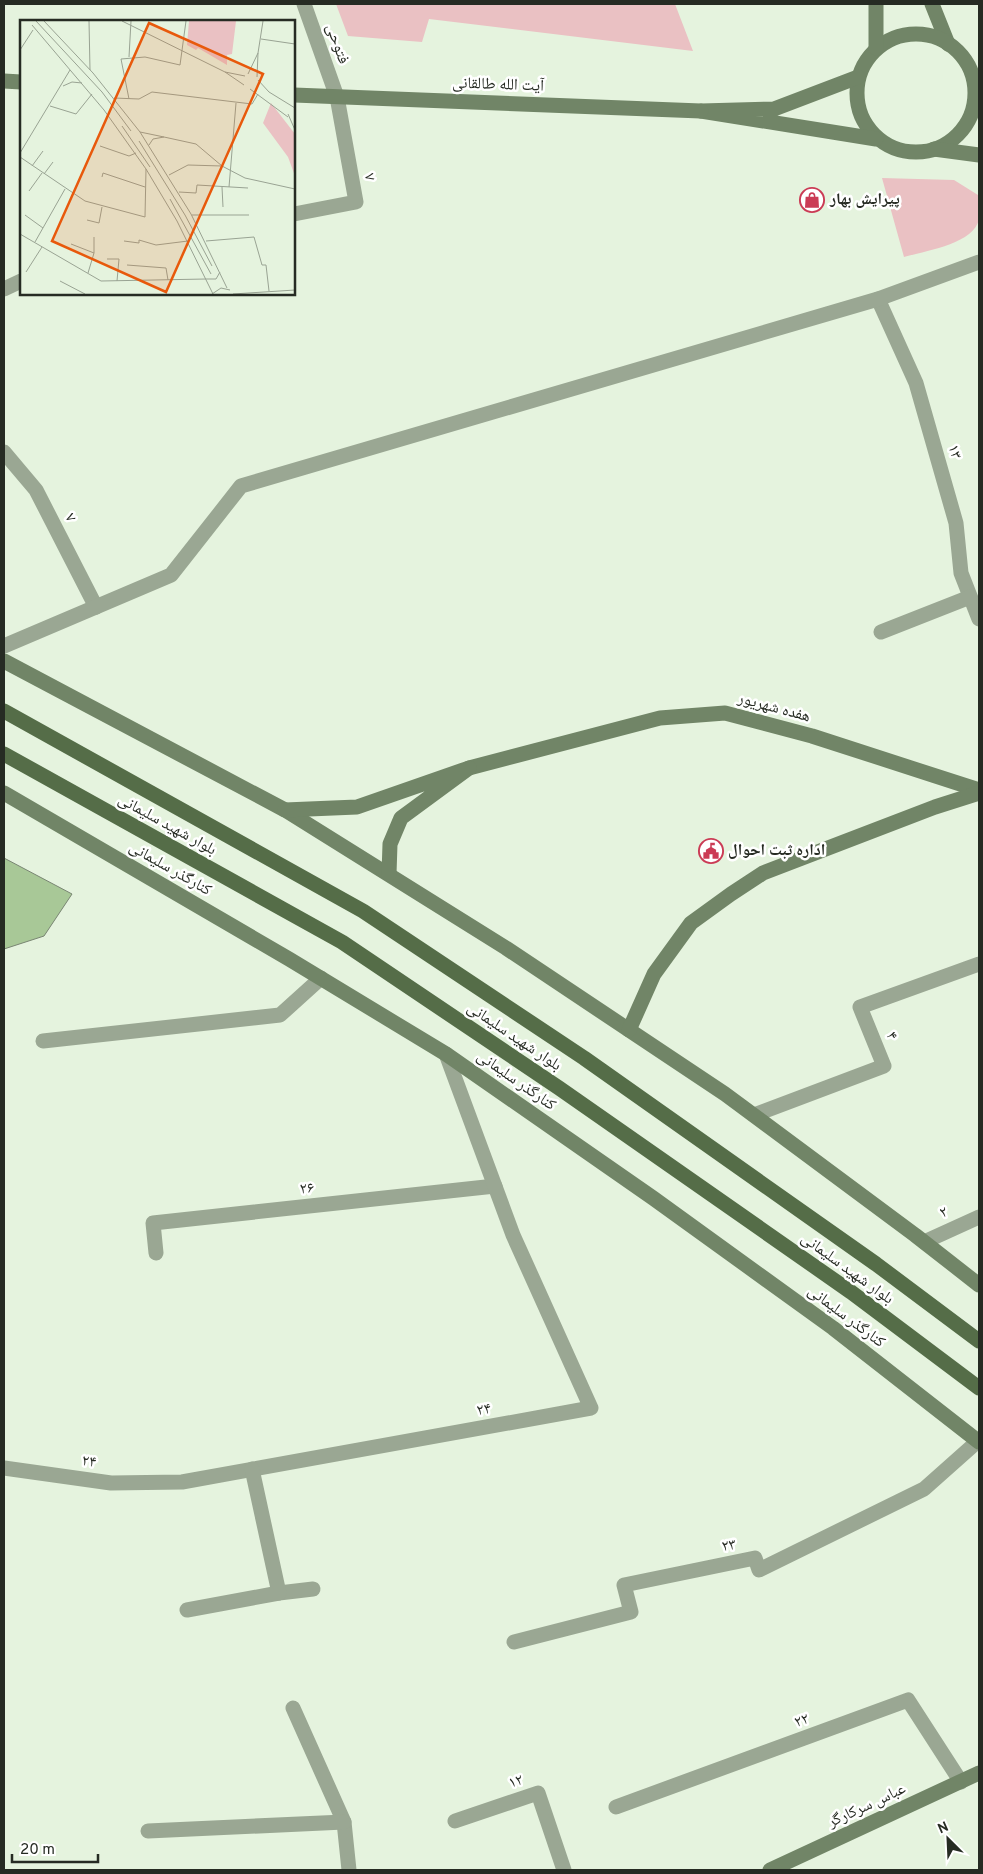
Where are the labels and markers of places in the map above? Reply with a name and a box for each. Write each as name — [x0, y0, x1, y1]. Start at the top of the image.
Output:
shop icon: پیرایش بهار — [799, 187, 825, 213]
place label: پیرایش بهار — [829, 190, 900, 210]
public building icon: اداره ثبت احوال — [698, 838, 724, 864]
place label: اداره ثبت احوال — [728, 841, 825, 861]

